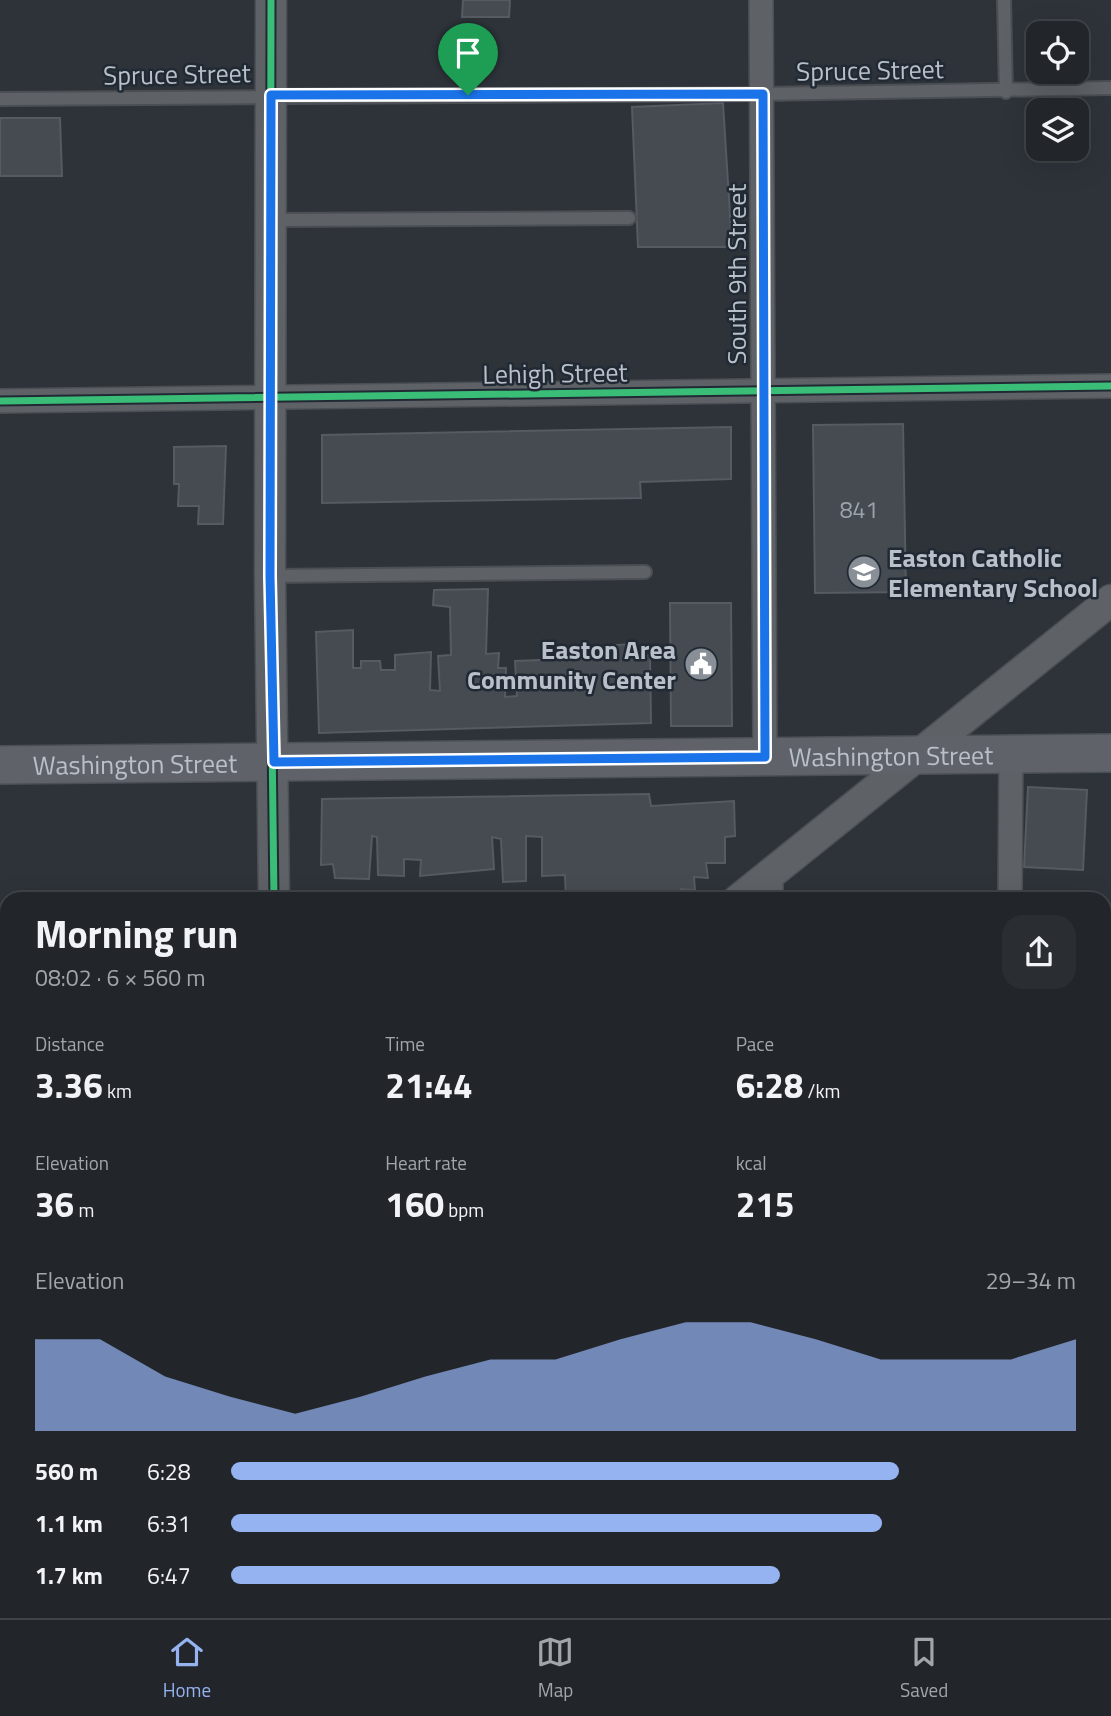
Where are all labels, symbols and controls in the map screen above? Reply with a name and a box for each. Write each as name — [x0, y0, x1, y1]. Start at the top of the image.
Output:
map controls — [1026, 21, 1089, 161]
button: locate — [1026, 21, 1089, 84]
pin — [438, 23, 498, 95]
icon: arrive — [449, 34, 487, 72]
street label: Spruce Street — [796, 49, 944, 91]
street label: Spruce Street — [103, 53, 251, 95]
button: layers — [1026, 98, 1089, 161]
street label: South 9th Street — [717, 184, 756, 364]
street label: Lehigh Street — [482, 352, 628, 394]
house number: 841 — [840, 492, 878, 527]
place label: Easton Catholic Elementary School — [888, 538, 1098, 607]
school or university icon: Easton Catholic Elementary School — [845, 553, 883, 591]
place label: Easton Area Community Center — [467, 630, 676, 699]
public building icon: Easton Area Community Center — [682, 645, 720, 683]
street label: Washington Street — [789, 735, 993, 776]
street label: Washington Street — [33, 743, 237, 784]
text: Morning run — [35, 905, 238, 963]
button: share — [1002, 915, 1076, 989]
text: 08:02 · 6 × 560 m — [35, 960, 205, 995]
text: Distance — [35, 1029, 104, 1058]
text: Time — [385, 1029, 425, 1058]
text: Pace — [736, 1029, 774, 1058]
text: 3.36 — [35, 1058, 103, 1112]
text: 21:44 — [385, 1058, 473, 1112]
text: 6:28 — [736, 1058, 803, 1112]
text: km — [103, 1076, 132, 1105]
text: /km — [803, 1076, 840, 1105]
text: Elevation — [35, 1148, 109, 1177]
text: Heart rate — [385, 1148, 467, 1177]
text: kcal — [736, 1148, 767, 1177]
text: 36 — [35, 1177, 74, 1231]
text: 160 — [385, 1177, 444, 1231]
text: 215 — [736, 1177, 794, 1231]
text: m — [74, 1195, 94, 1224]
text: bpm — [444, 1195, 484, 1224]
text: Elevation — [35, 1263, 124, 1298]
text: 29–34 m — [986, 1263, 1076, 1298]
text: 560 m — [35, 1454, 98, 1489]
text: 6:28 — [147, 1454, 191, 1489]
text: 1.1 km — [35, 1506, 103, 1541]
text: 6:31 — [147, 1506, 191, 1541]
text: 1.7 km — [35, 1558, 103, 1593]
text: 6:47 — [147, 1558, 191, 1593]
tab: Home — [163, 1633, 211, 1704]
tab: Map — [536, 1633, 574, 1704]
tab: Saved — [900, 1633, 948, 1704]

